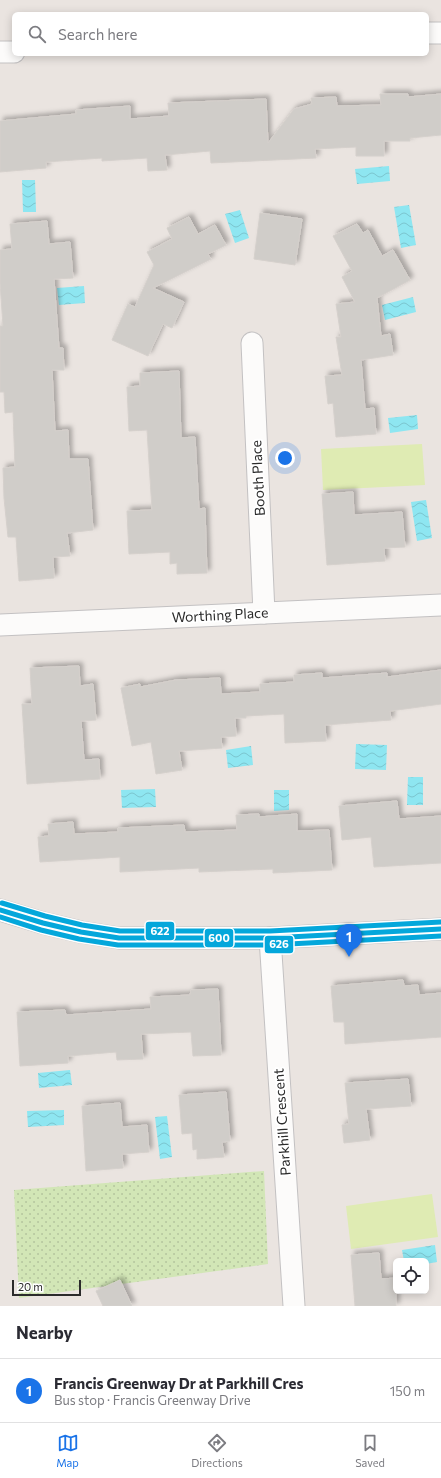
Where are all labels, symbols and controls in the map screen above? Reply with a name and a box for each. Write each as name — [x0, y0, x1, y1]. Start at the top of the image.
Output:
search box — [12, 12, 429, 56]
icon: search — [26, 23, 48, 45]
text: Search here — [58, 25, 137, 43]
street label: Booth Place — [247, 440, 268, 516]
your location — [275, 448, 295, 468]
street label: Worthing Place — [171, 603, 269, 626]
line badge: 622 — [145, 921, 175, 941]
text: 622 — [150, 924, 170, 937]
pin: 1 — [336, 924, 362, 957]
line badge: 600 — [204, 928, 234, 948]
text: 600 — [208, 931, 230, 944]
line badge: 626 — [264, 935, 294, 954]
text: 626 — [269, 937, 289, 950]
street label: Parkhill Crescent — [269, 1068, 294, 1176]
map controls — [393, 1258, 429, 1294]
button: locate — [393, 1258, 429, 1294]
scale bar — [12, 1278, 81, 1297]
text: 20 m — [18, 1280, 43, 1293]
text: Nearby — [16, 1322, 73, 1343]
text: Francis Greenway Dr at Parkhill Cres — [54, 1374, 303, 1392]
text: 1 — [26, 1383, 32, 1399]
text: 150 m — [390, 1383, 425, 1399]
text: Bus stop · Francis Greenway Drive — [54, 1392, 251, 1408]
tab: Map — [56, 1432, 79, 1469]
tab: Directions — [191, 1432, 243, 1469]
tab: Saved — [355, 1432, 385, 1469]

